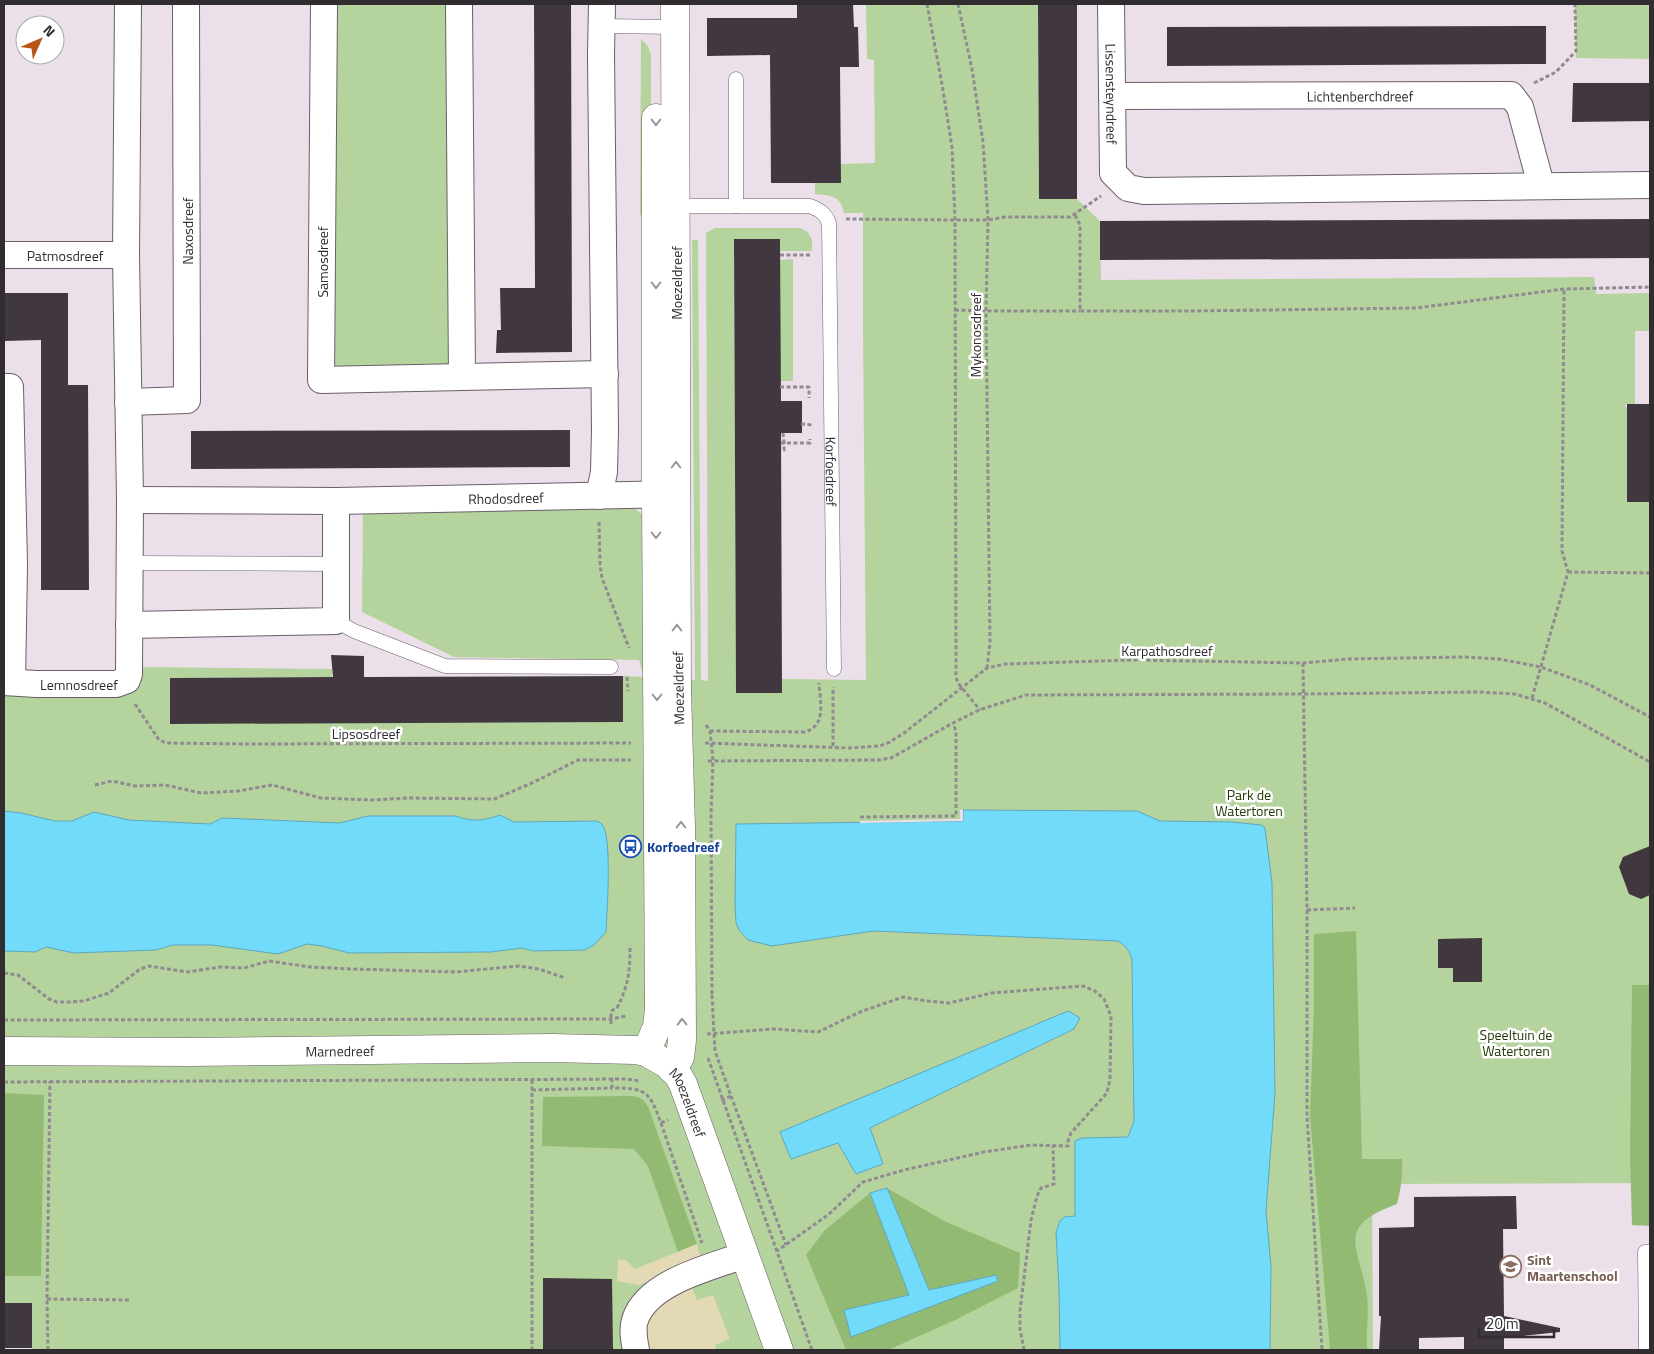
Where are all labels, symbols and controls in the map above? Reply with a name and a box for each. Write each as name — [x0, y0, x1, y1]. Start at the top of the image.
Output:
north arrow — [15, 15, 65, 65]
text: N — [39, 20, 60, 41]
street label: Lissensteyndreef — [1101, 43, 1123, 145]
street label: Lichtenberchdreef — [1307, 85, 1414, 106]
one-way arrow — [651, 119, 661, 127]
street label: Naxosdreef — [177, 197, 198, 265]
street label: Samosdreef — [312, 226, 333, 298]
street label: Patmosdreef — [27, 245, 104, 266]
street label: Moezeldreef — [666, 246, 687, 320]
one-way arrow — [651, 282, 661, 289]
street label: Mykonosdreef — [965, 292, 986, 377]
street label: Korfoedreef — [821, 436, 843, 507]
one-way arrow — [671, 461, 681, 468]
street label: Rhodosdreef — [468, 486, 544, 509]
one-way arrow — [651, 532, 661, 539]
one-way arrow — [672, 623, 682, 631]
street label: Karpathosdreef — [1121, 640, 1213, 661]
street label: Moezeldreef — [667, 651, 689, 725]
street label: Lemnosdreef — [40, 674, 118, 695]
one-way arrow — [652, 694, 662, 702]
street label: Lipsosdreef — [332, 723, 401, 744]
park label: Park de Watertoren — [1215, 784, 1283, 821]
one-way arrow — [676, 821, 686, 828]
bus stop icon: Korfoedreef — [619, 834, 643, 858]
place label: Korfoedreef — [647, 836, 719, 857]
one-way arrow — [677, 1018, 687, 1026]
park label: Speeltuin de Watertoren — [1480, 1024, 1552, 1061]
street label: Marnedreef — [305, 1039, 375, 1061]
street label: Moezeldreef — [665, 1062, 712, 1140]
place label: Sint Maartenschool — [1527, 1249, 1618, 1286]
school or university icon: Sint Maartenschool — [1499, 1255, 1523, 1279]
scale bar — [1479, 1306, 1554, 1338]
text: 20 m — [1486, 1312, 1519, 1335]

